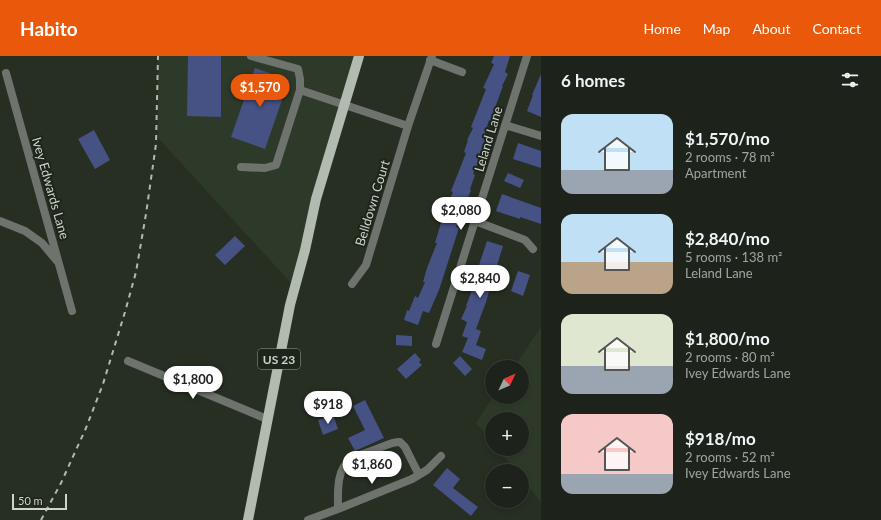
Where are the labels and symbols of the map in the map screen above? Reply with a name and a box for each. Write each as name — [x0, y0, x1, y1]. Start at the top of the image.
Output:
pin: $1,570 — [227, 74, 293, 108]
street label: Leland Lane — [470, 104, 506, 174]
street label: Ivey Edwards Lane — [29, 135, 73, 241]
street label: Belldown Court — [351, 158, 393, 248]
pin: $2,080 — [428, 197, 494, 231]
pin: $2,840 — [447, 265, 513, 299]
road number: US 23 — [258, 349, 300, 369]
north arrow — [485, 360, 529, 404]
pin: $1,800 — [160, 366, 226, 400]
pin: $918 — [304, 391, 352, 425]
pin: $1,860 — [339, 451, 405, 485]
scale bar — [12, 492, 67, 511]

